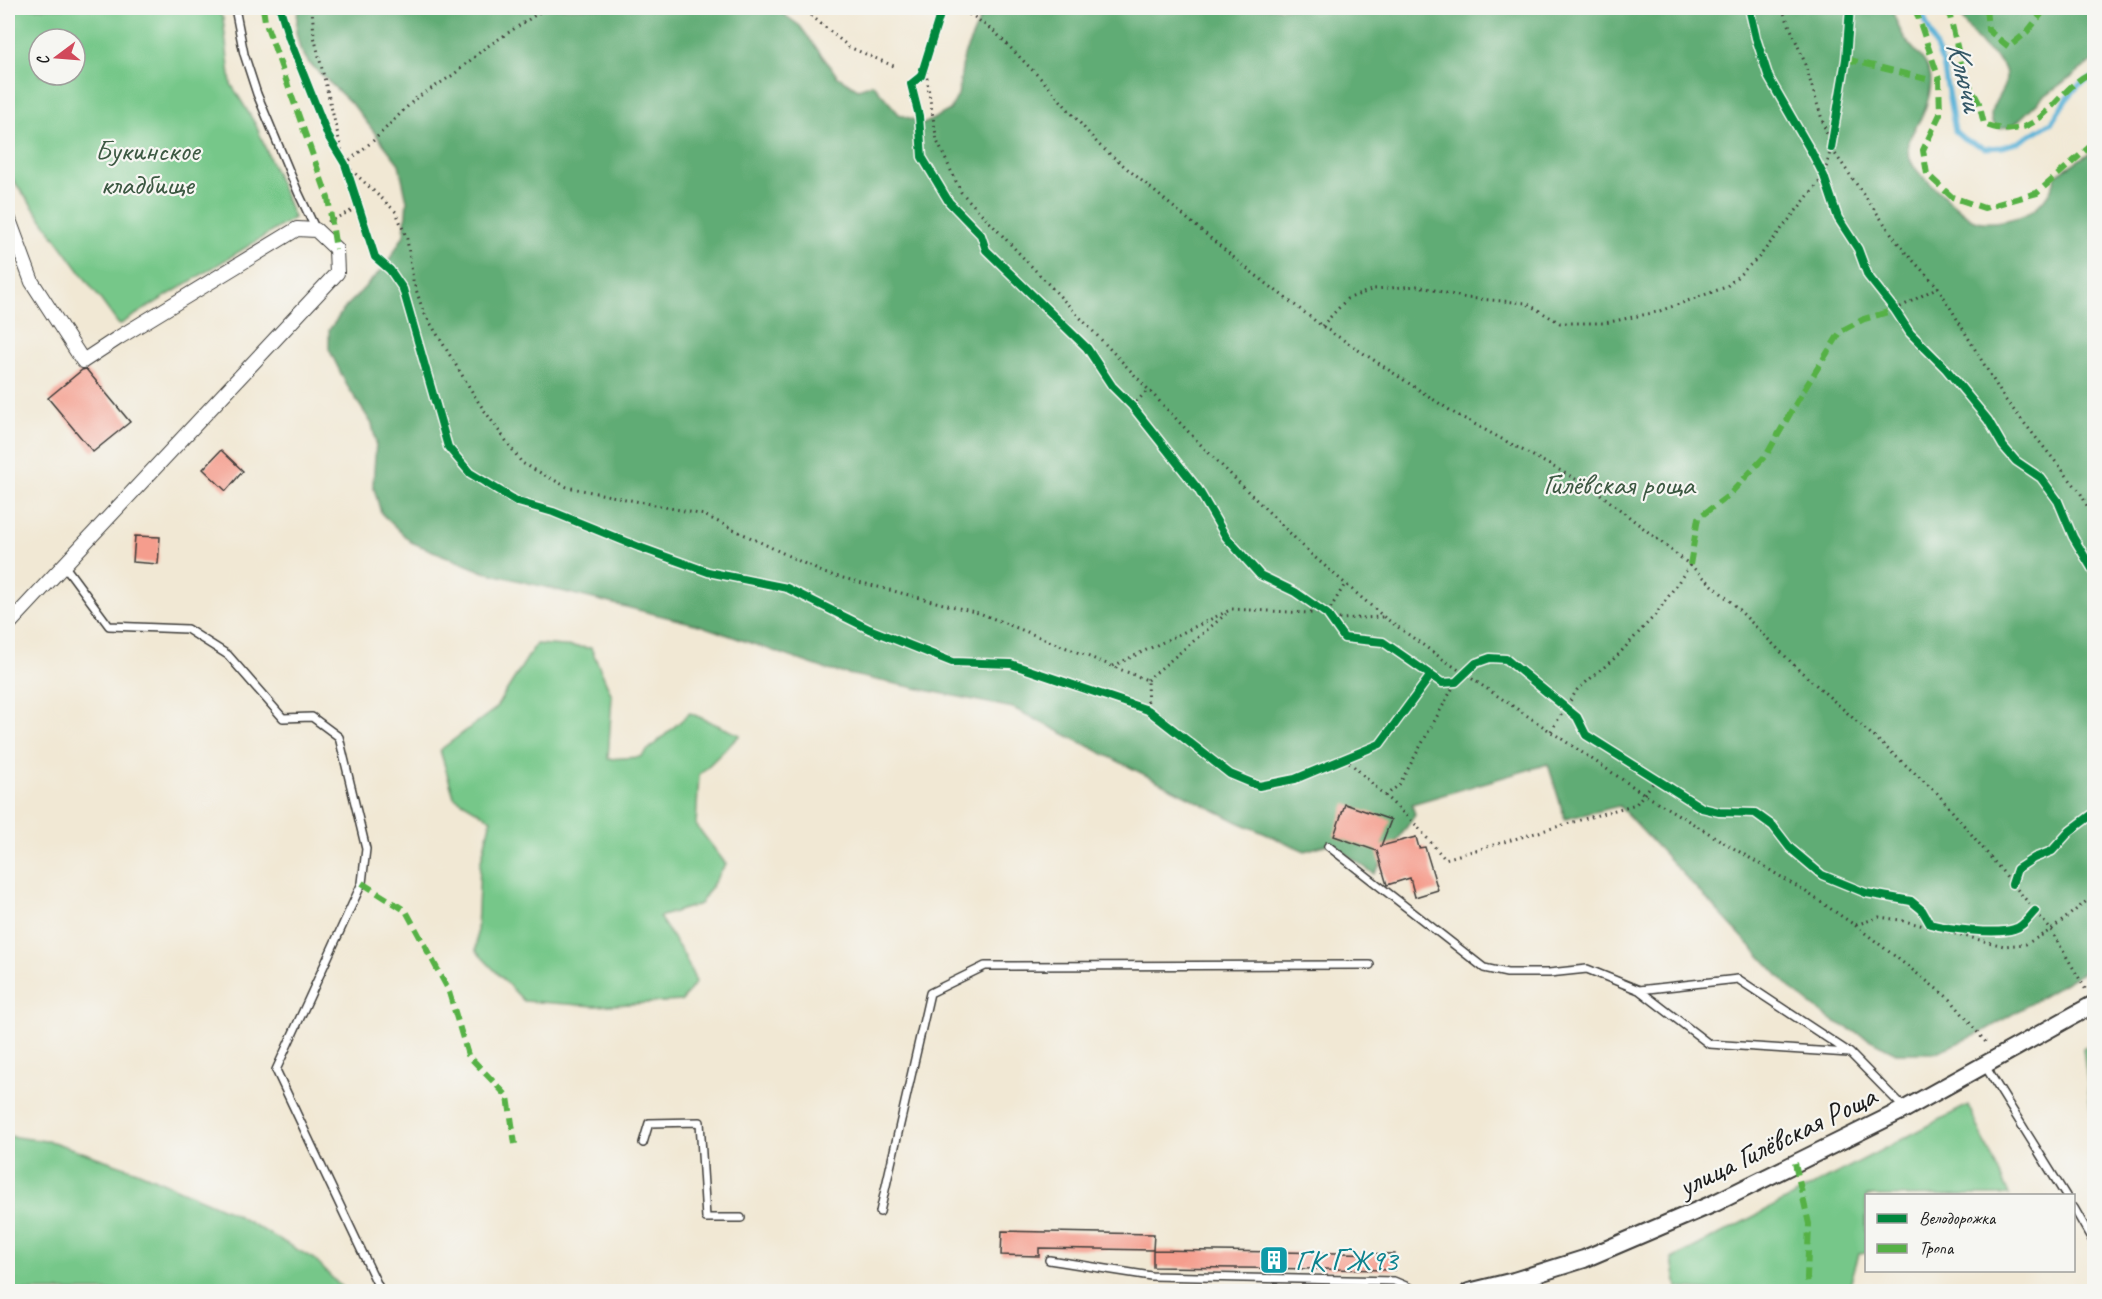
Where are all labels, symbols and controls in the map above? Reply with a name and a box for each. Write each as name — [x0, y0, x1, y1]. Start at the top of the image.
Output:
north arrow — [27, 27, 87, 87]
water label: Ключи — [1937, 37, 1995, 118]
text: С — [32, 52, 54, 67]
park label: Букинское кладбище — [95, 131, 202, 203]
park label: Гилёвская роща — [1543, 465, 1697, 503]
street label: улица Гилёвская Роща — [1670, 1076, 1884, 1206]
legend — [1865, 1194, 2075, 1272]
text: Велодорожка — [1919, 1207, 1997, 1229]
text: Тропа — [1919, 1237, 1955, 1259]
place label: ГК ГЖ93 — [1295, 1241, 1400, 1279]
building icon: ГК ГЖ93 — [1258, 1244, 1290, 1276]

